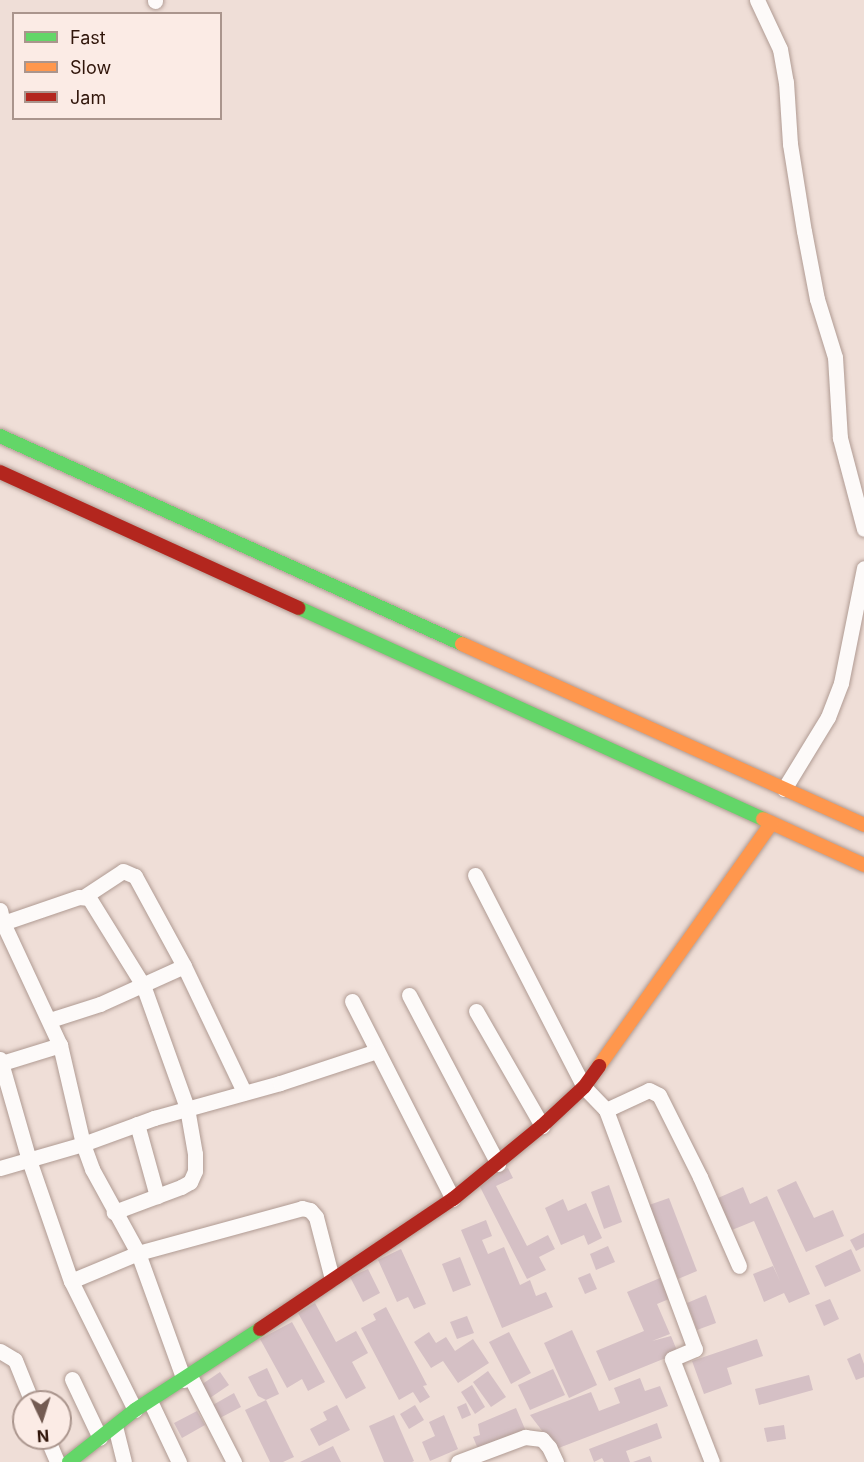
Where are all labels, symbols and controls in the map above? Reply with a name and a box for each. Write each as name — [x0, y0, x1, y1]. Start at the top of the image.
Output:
legend — [12, 12, 222, 120]
text: Fast — [70, 27, 106, 48]
text: Slow — [70, 57, 111, 78]
text: Jam — [70, 87, 106, 108]
north arrow — [12, 1390, 72, 1450]
text: N — [36, 1426, 50, 1446]

